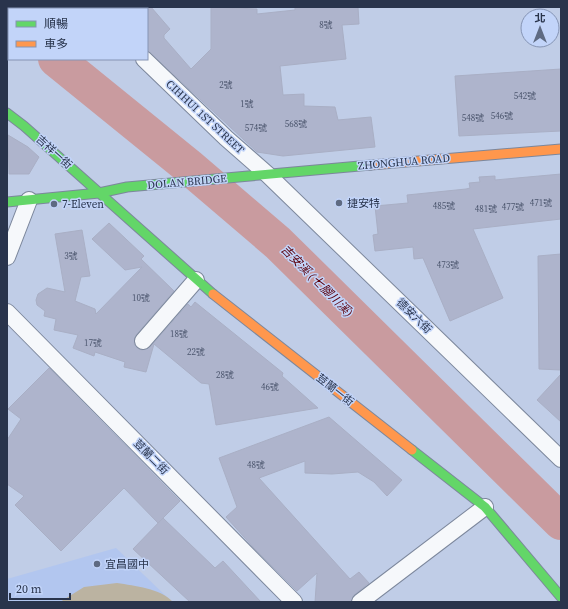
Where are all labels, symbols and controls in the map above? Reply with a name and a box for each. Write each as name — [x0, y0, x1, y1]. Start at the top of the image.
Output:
legend — [8, 8, 148, 60]
north arrow — [520, 8, 560, 48]
text: 北 — [535, 11, 546, 26]
text: 順暢 — [44, 16, 68, 32]
house number: 8號 — [319, 19, 333, 31]
text: 車多 — [44, 36, 68, 52]
street label: CIHHUI 1ST STREET — [163, 77, 248, 158]
house number: 2號 — [219, 79, 233, 91]
house number: 542號 — [514, 90, 536, 102]
house number: 1號 — [240, 98, 254, 110]
house number: 546號 — [491, 110, 513, 122]
house number: 548號 — [462, 112, 484, 124]
house number: 568號 — [285, 118, 307, 130]
house number: 574號 — [245, 122, 267, 134]
street label: 吉祥一街 — [33, 132, 75, 172]
street label: ZHONGHUA ROAD — [357, 150, 451, 173]
street label: DOLAN BRIDGE — [147, 171, 228, 193]
place label: 捷安特 — [347, 196, 380, 211]
place label: 7-Eleven — [62, 197, 104, 212]
house number: 471號 — [530, 197, 552, 209]
marker: 捷安特 — [334, 198, 344, 208]
marker: 7-Eleven — [49, 199, 59, 209]
house number: 485號 — [433, 200, 455, 212]
house number: 477號 — [502, 201, 524, 213]
house number: 481號 — [475, 203, 497, 215]
water label: 吉安溪 (七腳川溪) — [277, 241, 357, 321]
house number: 3號 — [64, 250, 78, 262]
house number: 473號 — [437, 259, 459, 271]
house number: 10號 — [132, 292, 150, 304]
street label: 德安六街 — [393, 295, 435, 337]
house number: 18號 — [170, 328, 188, 340]
house number: 17號 — [84, 337, 102, 349]
house number: 22號 — [187, 346, 205, 358]
house number: 28號 — [216, 369, 234, 381]
street label: 荳蘭一街 — [313, 371, 357, 409]
house number: 46號 — [261, 381, 279, 393]
street label: 荳蘭二街 — [130, 436, 172, 478]
house number: 48號 — [247, 459, 265, 471]
place label: 宜昌國中 — [105, 557, 149, 572]
marker: 宜昌國中 — [92, 559, 102, 569]
scale bar — [10, 575, 70, 601]
text: 20 m — [16, 581, 42, 597]

